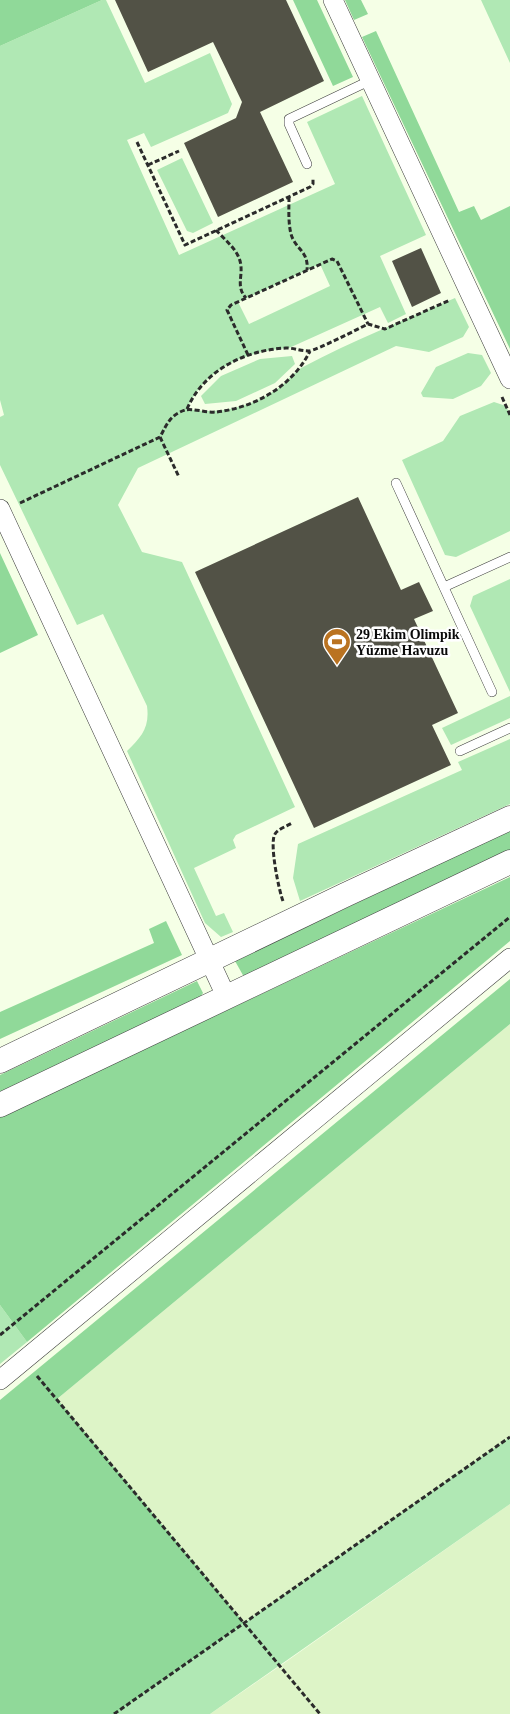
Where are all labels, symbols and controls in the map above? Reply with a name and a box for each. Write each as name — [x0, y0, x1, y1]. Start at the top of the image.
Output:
sports icon: 29 Ekim Olimpik Yüzme Havuzu — [322, 627, 352, 666]
place label: 29 Ekim Olimpik Yüzme Havuzu — [356, 627, 460, 658]

